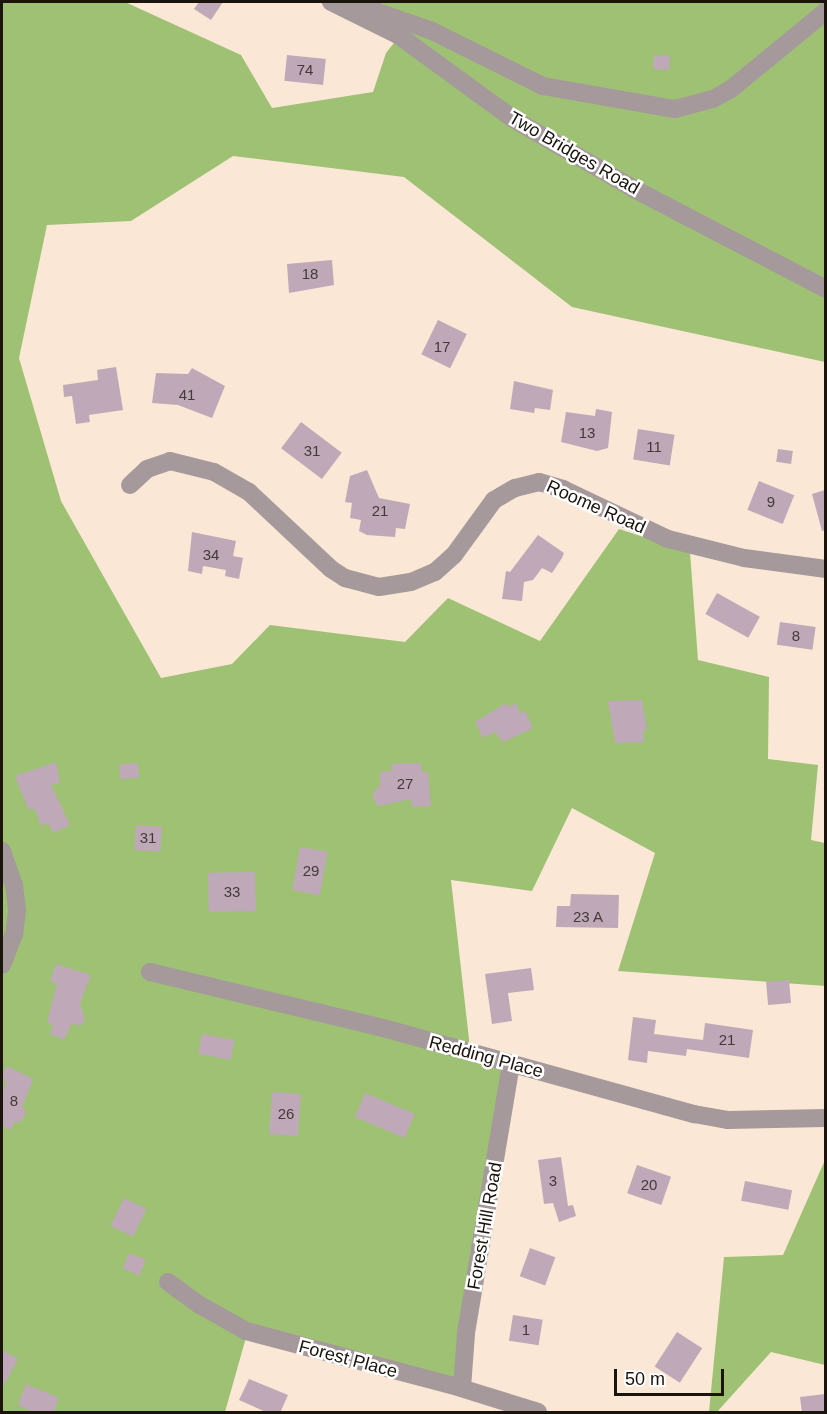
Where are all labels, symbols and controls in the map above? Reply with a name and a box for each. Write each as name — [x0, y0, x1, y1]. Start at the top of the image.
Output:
house number: 74 — [297, 61, 313, 79]
street label: Two Bridges Road — [505, 107, 643, 199]
house number: 18 — [302, 265, 318, 283]
house number: 17 — [434, 338, 450, 356]
house number: 41 — [179, 386, 195, 404]
house number: 13 — [579, 424, 595, 442]
house number: 11 — [646, 438, 662, 456]
house number: 31 — [304, 442, 320, 460]
street label: Roome Road — [543, 476, 649, 538]
house number: 9 — [767, 493, 775, 511]
house number: 21 — [372, 502, 388, 520]
house number: 34 — [203, 546, 219, 564]
house number: 8 — [792, 627, 800, 645]
house number: 27 — [397, 775, 413, 793]
house number: 31 — [140, 829, 156, 847]
house number: 29 — [303, 862, 319, 880]
house number: 33 — [224, 883, 240, 901]
house number: 23 A — [573, 908, 603, 926]
street label: Redding Place — [427, 1031, 545, 1083]
house number: 21 — [719, 1031, 735, 1049]
house number: 8 — [10, 1092, 18, 1110]
house number: 26 — [278, 1105, 294, 1123]
street label: Forest Hill Road — [463, 1161, 507, 1291]
house number: 3 — [549, 1172, 557, 1190]
house number: 20 — [641, 1176, 657, 1194]
house number: 1 — [522, 1321, 530, 1339]
street label: Forest Place — [296, 1335, 400, 1383]
scale bar — [617, 1357, 726, 1395]
text: 50 m — [625, 1369, 665, 1389]

